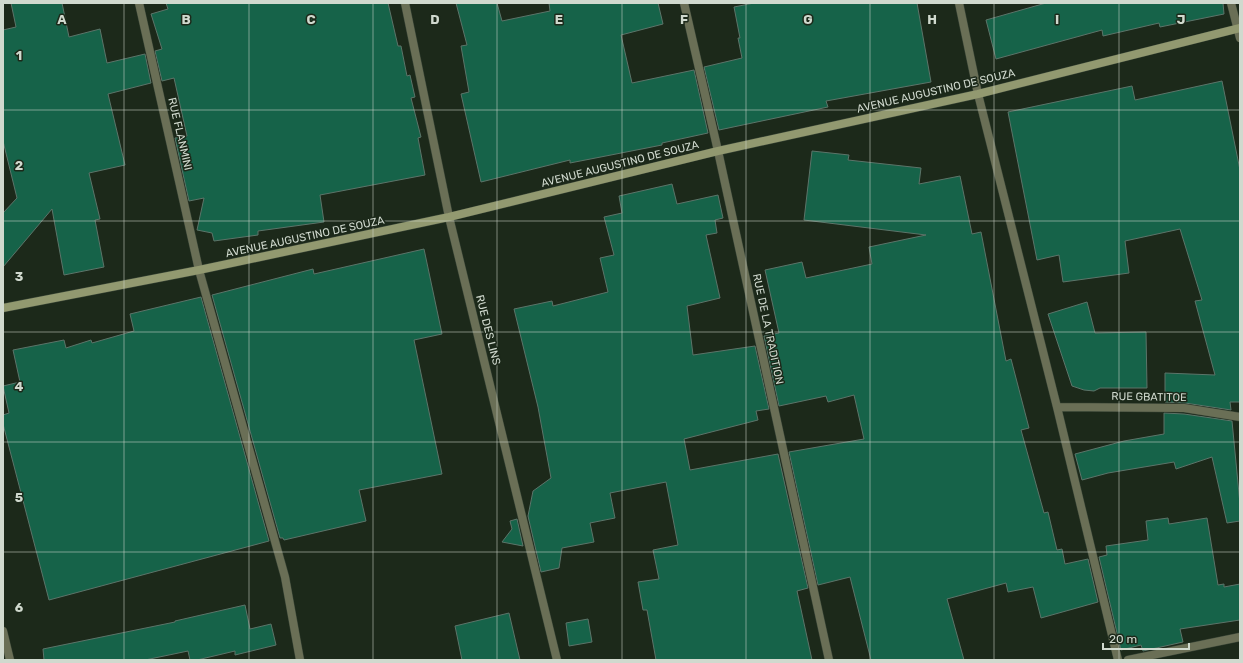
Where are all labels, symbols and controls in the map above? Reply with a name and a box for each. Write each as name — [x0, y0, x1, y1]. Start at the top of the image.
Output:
text: A — [57, 12, 67, 27]
text: B — [181, 12, 191, 27]
text: C — [306, 12, 316, 27]
text: D — [430, 12, 440, 27]
text: E — [555, 12, 563, 27]
text: F — [680, 12, 688, 27]
text: G — [803, 12, 813, 27]
text: H — [927, 12, 937, 27]
text: I — [1055, 12, 1059, 27]
text: J — [1177, 12, 1185, 27]
text: 1 — [16, 48, 22, 63]
street label: AVENUE AUGUSTINO DE SOUZA — [856, 66, 1017, 116]
street label: RUE FLANMINI — [165, 96, 195, 172]
street label: AVENUE AUGUSTINO DE SOUZA — [540, 138, 701, 190]
text: 2 — [15, 158, 23, 173]
street label: AVENUE AUGUSTINO DE SOUZA — [224, 214, 386, 260]
text: 3 — [15, 269, 24, 284]
street label: RUE DE LA TRADITION — [750, 272, 786, 386]
street label: RUE DES LINS — [473, 294, 503, 367]
text: 4 — [15, 379, 24, 394]
street label: RUE GBATITOE — [1111, 390, 1187, 404]
text: 5 — [15, 490, 23, 505]
text: 6 — [15, 600, 24, 615]
scale bar — [1103, 625, 1189, 651]
text: 20 m — [1109, 632, 1137, 646]

